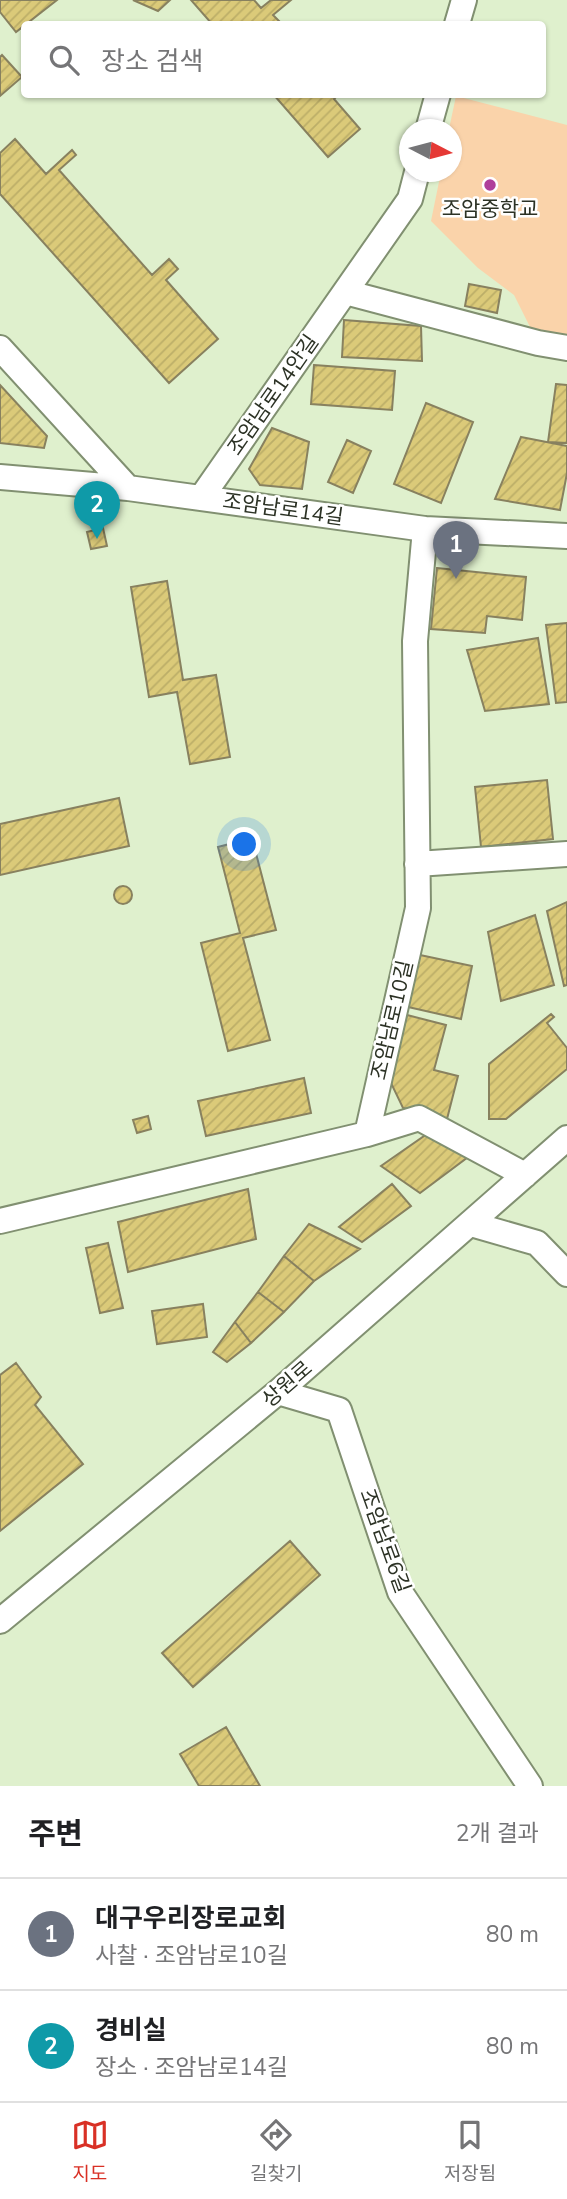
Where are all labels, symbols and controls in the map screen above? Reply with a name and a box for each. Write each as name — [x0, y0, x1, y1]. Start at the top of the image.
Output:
search box — [21, 21, 546, 98]
icon: search — [45, 41, 83, 79]
text: 장소 검색 — [101, 44, 203, 79]
north arrow — [399, 119, 462, 182]
marker: 조암중학교 — [482, 177, 498, 193]
place label: 조암중학교 — [442, 195, 538, 223]
street label: 조암남로14안길 — [221, 329, 325, 461]
pin: 2 — [74, 481, 120, 539]
street label: 조암남로14길 — [221, 487, 345, 531]
pin: 1 — [433, 521, 479, 579]
your location — [227, 827, 261, 861]
street label: 조암남로10길 — [365, 958, 419, 1082]
street label: 상원로 — [256, 1354, 318, 1414]
street label: 조암남로6길 — [353, 1485, 417, 1597]
text: 주변 — [28, 1814, 83, 1855]
text: 2개 결과 — [456, 1818, 539, 1849]
text: 대구우리장로교회 — [95, 1901, 286, 1936]
text: 1 — [44, 1919, 58, 1950]
text: 80 m — [486, 1919, 539, 1950]
text: 사찰 · 조암남로10길 — [95, 1940, 288, 1971]
text: 경비실 — [95, 2013, 167, 2048]
text: 2 — [44, 2031, 58, 2062]
text: 80 m — [486, 2031, 539, 2062]
text: 장소 · 조암남로14길 — [95, 2052, 288, 2083]
tab: 지도 — [71, 2116, 109, 2187]
tab: 길찾기 — [250, 2116, 302, 2187]
tab: 저장됨 — [444, 2116, 496, 2187]

